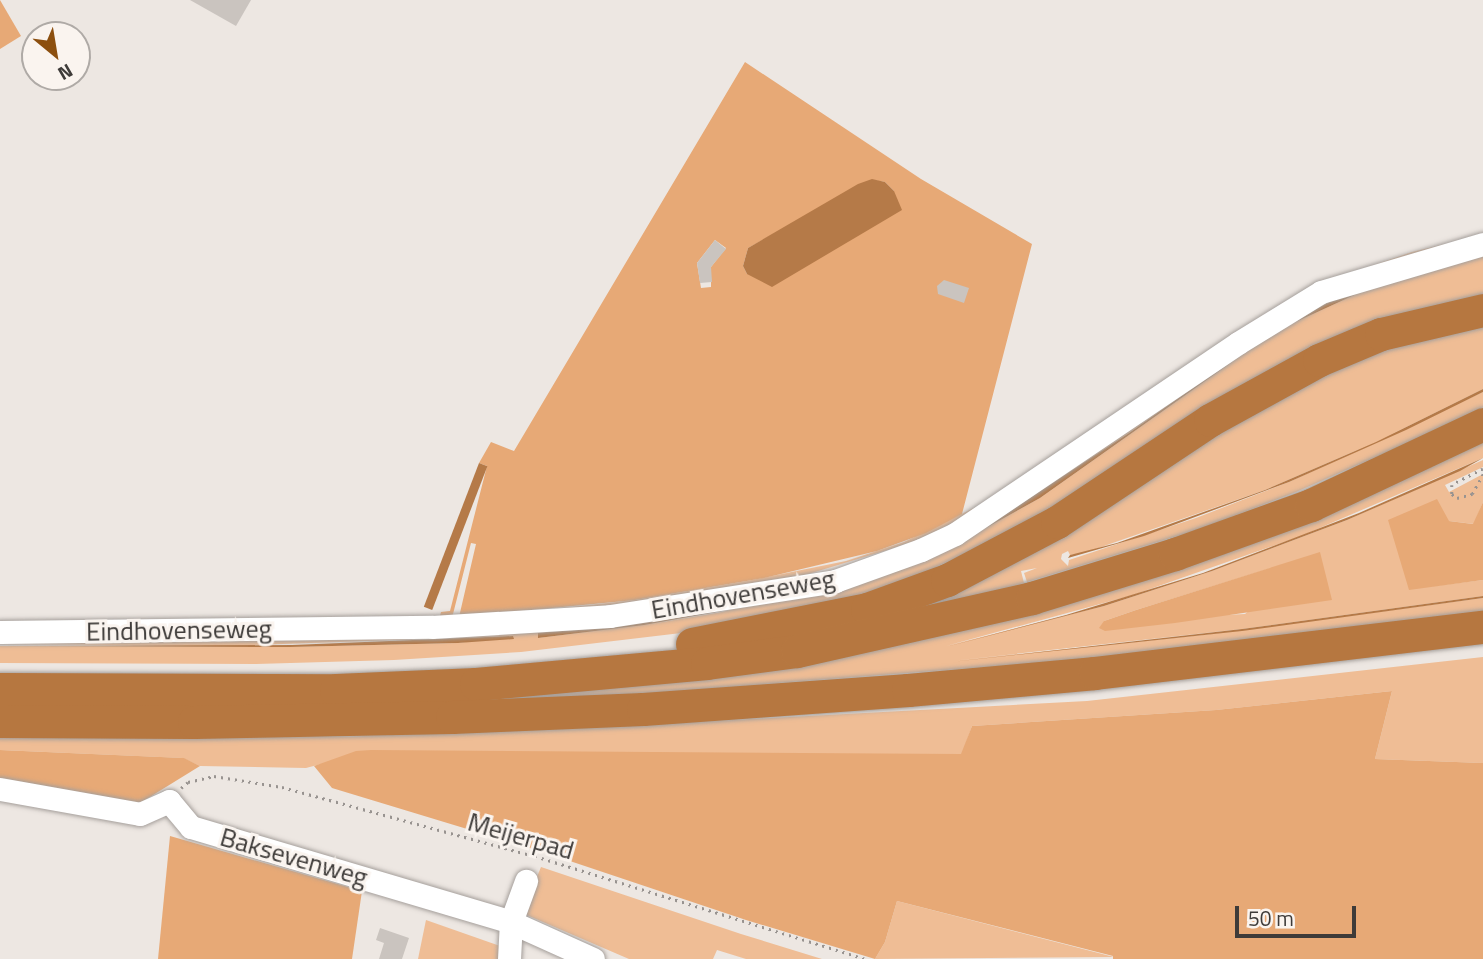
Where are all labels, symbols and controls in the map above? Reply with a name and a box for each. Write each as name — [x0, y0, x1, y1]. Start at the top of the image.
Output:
north arrow — [21, 21, 91, 91]
text: N — [53, 57, 79, 89]
street label: Eindhovenseweg — [649, 562, 837, 626]
street label: Eindhovenseweg — [86, 613, 272, 647]
street label: Meijerpad — [464, 806, 578, 866]
street label: Baksevenweg — [217, 821, 371, 893]
scale bar — [1238, 892, 1359, 936]
text: 50 m — [1248, 902, 1294, 934]

